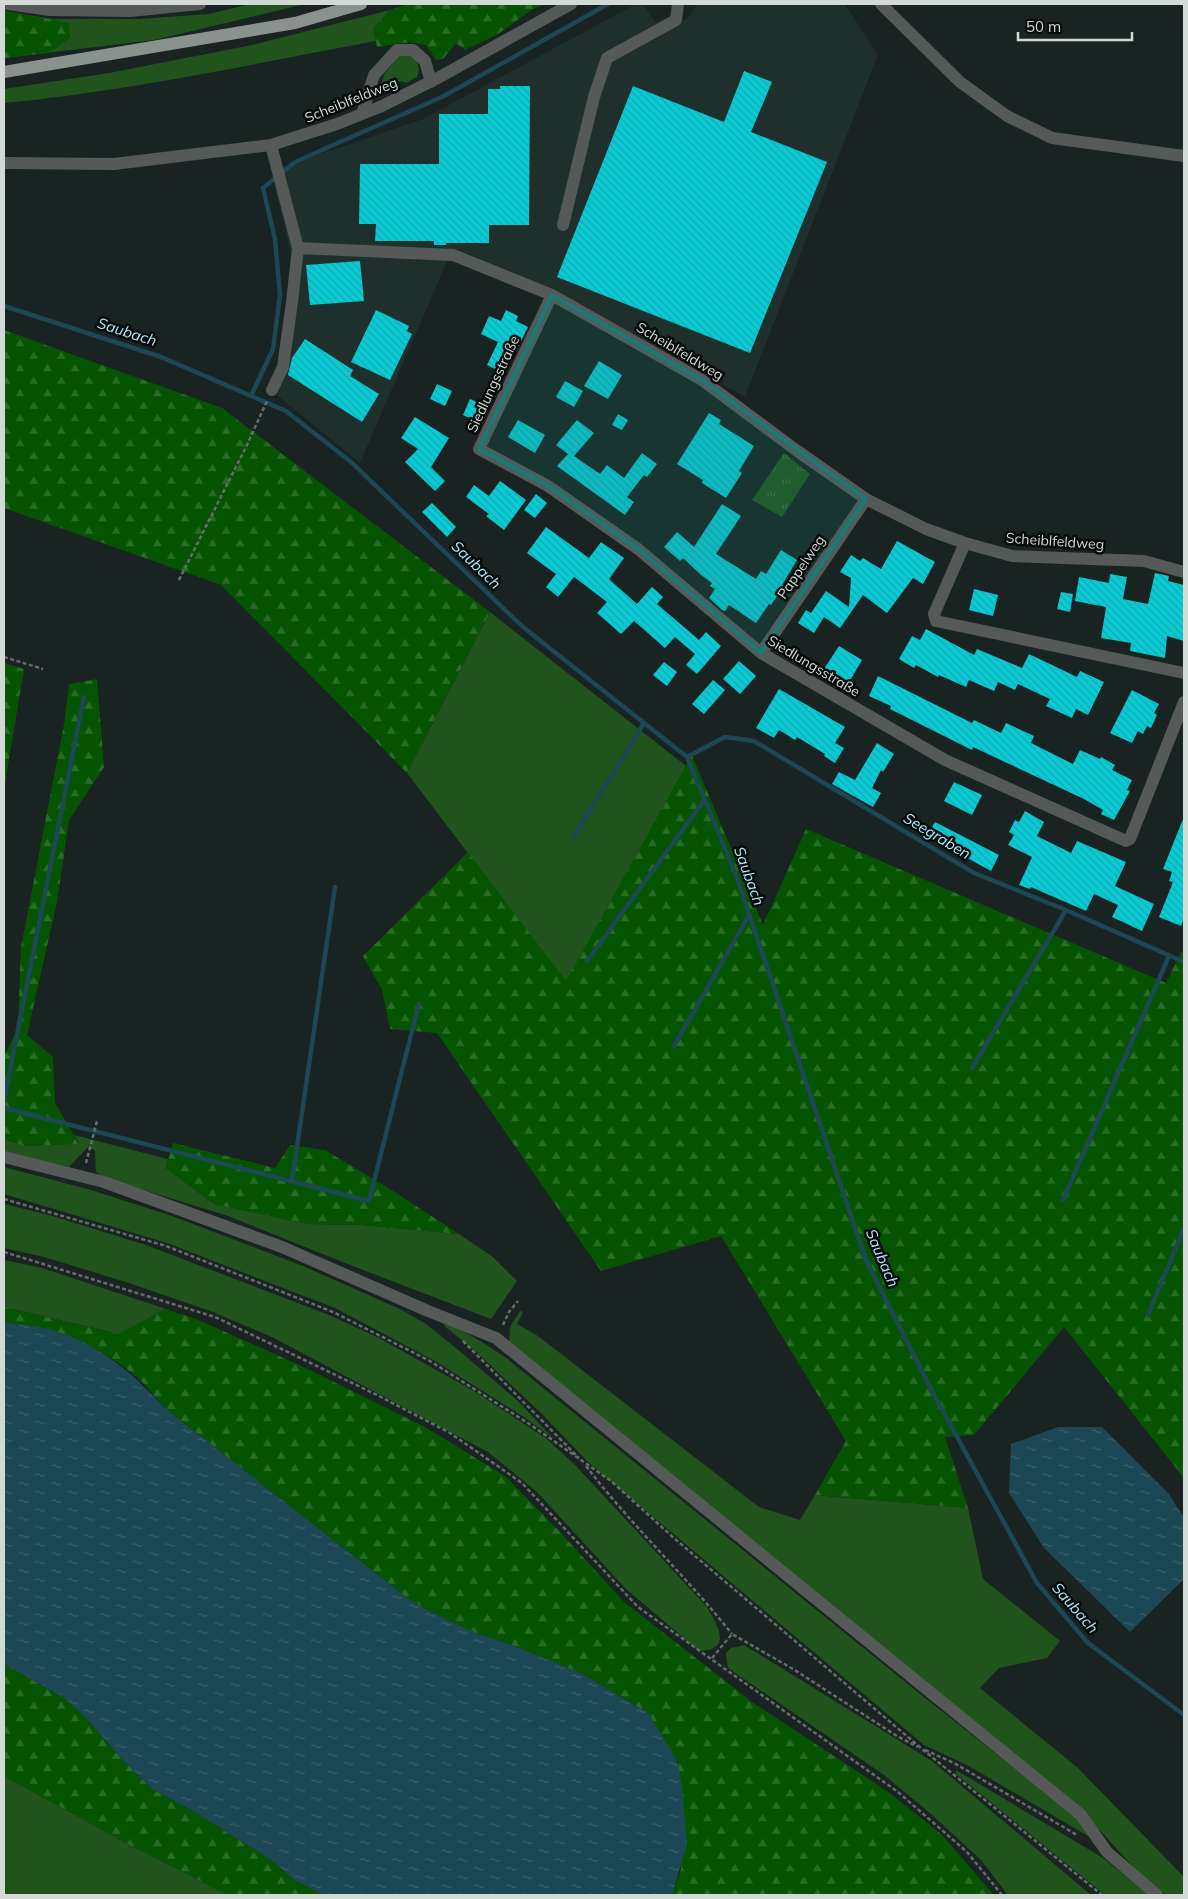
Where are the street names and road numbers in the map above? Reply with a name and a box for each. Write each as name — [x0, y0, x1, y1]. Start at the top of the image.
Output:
street label: Scheiblfeldweg — [302, 73, 400, 127]
street label: Scheiblfeldweg — [633, 318, 727, 384]
street label: Siedlungsstraße — [463, 333, 523, 435]
street label: Scheiblfeldweg — [1005, 529, 1105, 553]
street label: Pappelweg — [773, 532, 829, 602]
street label: Siedlungsstraße — [764, 631, 864, 701]

